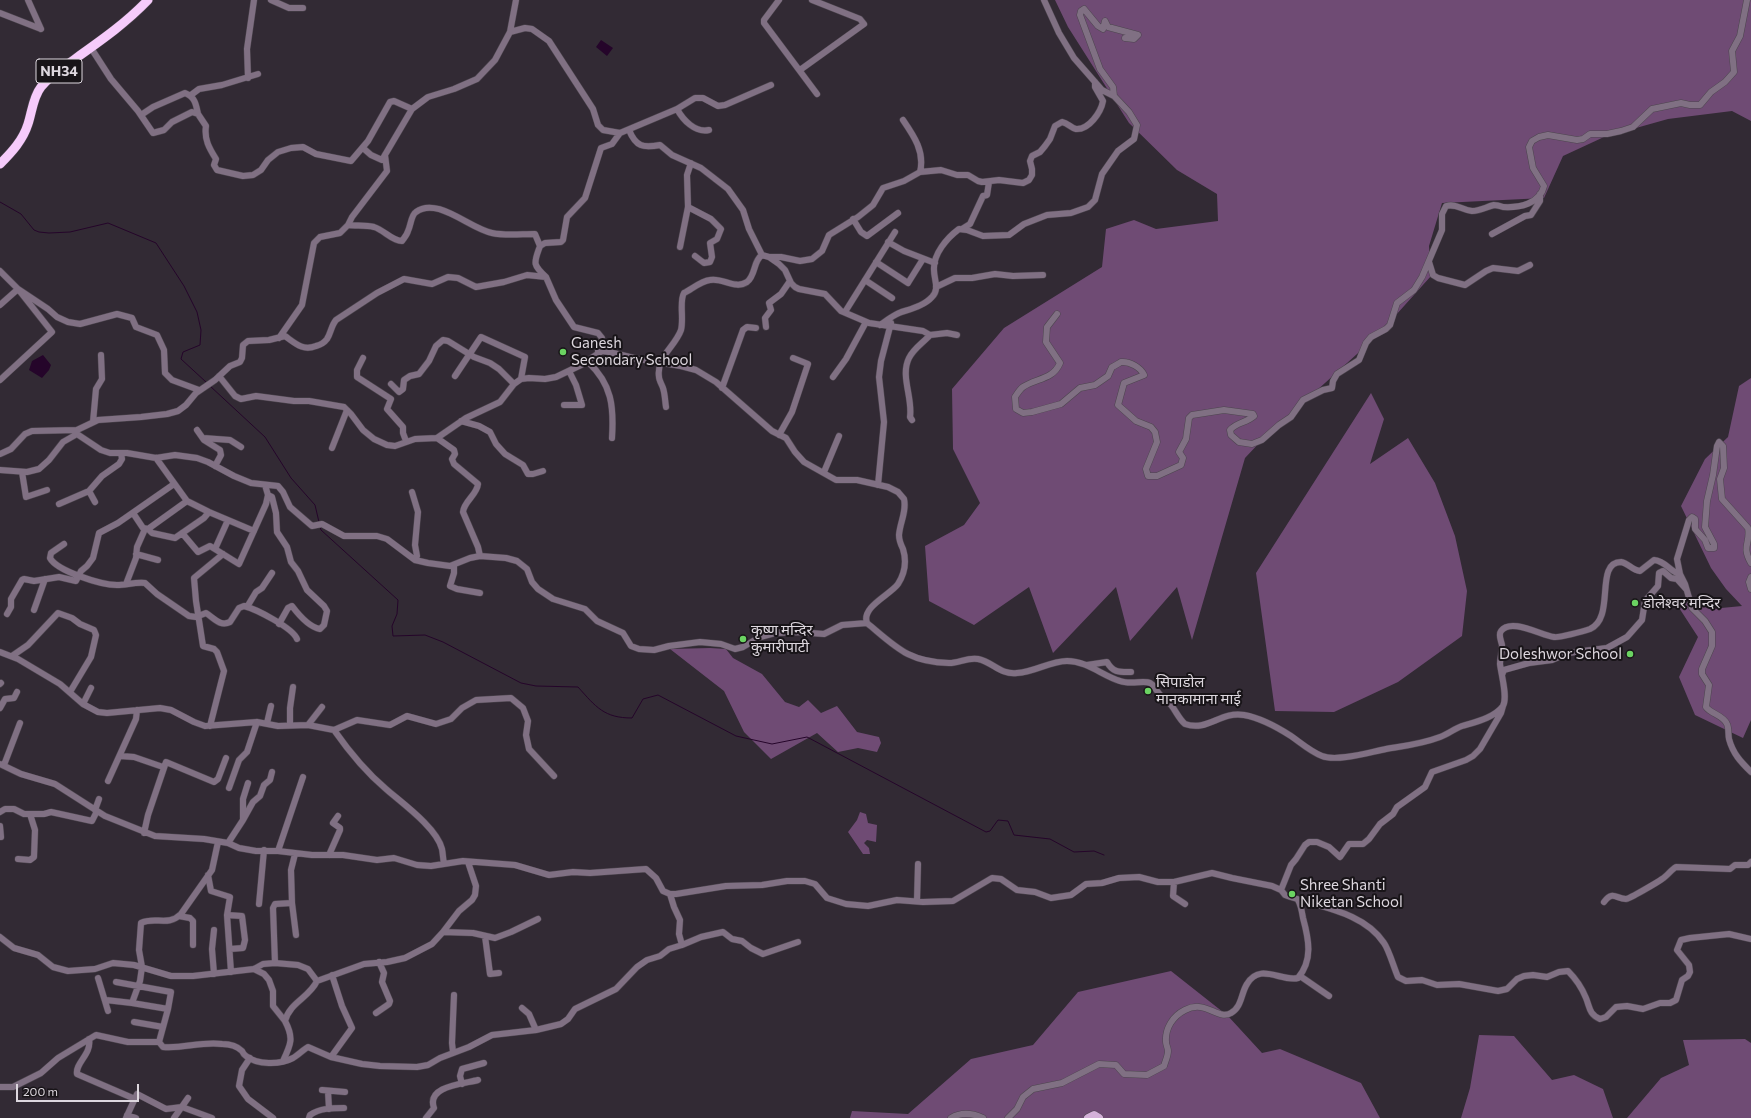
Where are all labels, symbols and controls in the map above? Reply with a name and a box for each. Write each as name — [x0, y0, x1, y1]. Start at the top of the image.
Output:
road number: NH34 — [36, 59, 82, 83]
place label: Ganesh Secondary School — [571, 334, 692, 369]
marker: Ganesh Secondary School — [558, 347, 568, 357]
place label: डोलेश्‍वर मन्दिर — [1643, 594, 1720, 612]
marker: डोलेश्‍वर मन्दिर — [1630, 598, 1640, 608]
place label: कृष्ण मन्दिर कुमारीपाटी — [751, 621, 813, 656]
marker: कृष्ण मन्दिर कुमारीपाटी — [738, 634, 748, 644]
place label: Doleshwor School — [1499, 645, 1622, 663]
marker: Doleshwor School — [1625, 649, 1635, 659]
place label: सिपाडोल मानकामाना माई — [1156, 673, 1241, 708]
marker: सिपाडोल मानकामाना माई — [1143, 686, 1153, 696]
place label: Shree Shanti Niketan School — [1300, 876, 1403, 911]
marker: Shree Shanti Niketan School — [1287, 889, 1297, 899]
scale bar — [18, 1076, 141, 1102]
text: 200 m — [23, 1084, 58, 1098]

